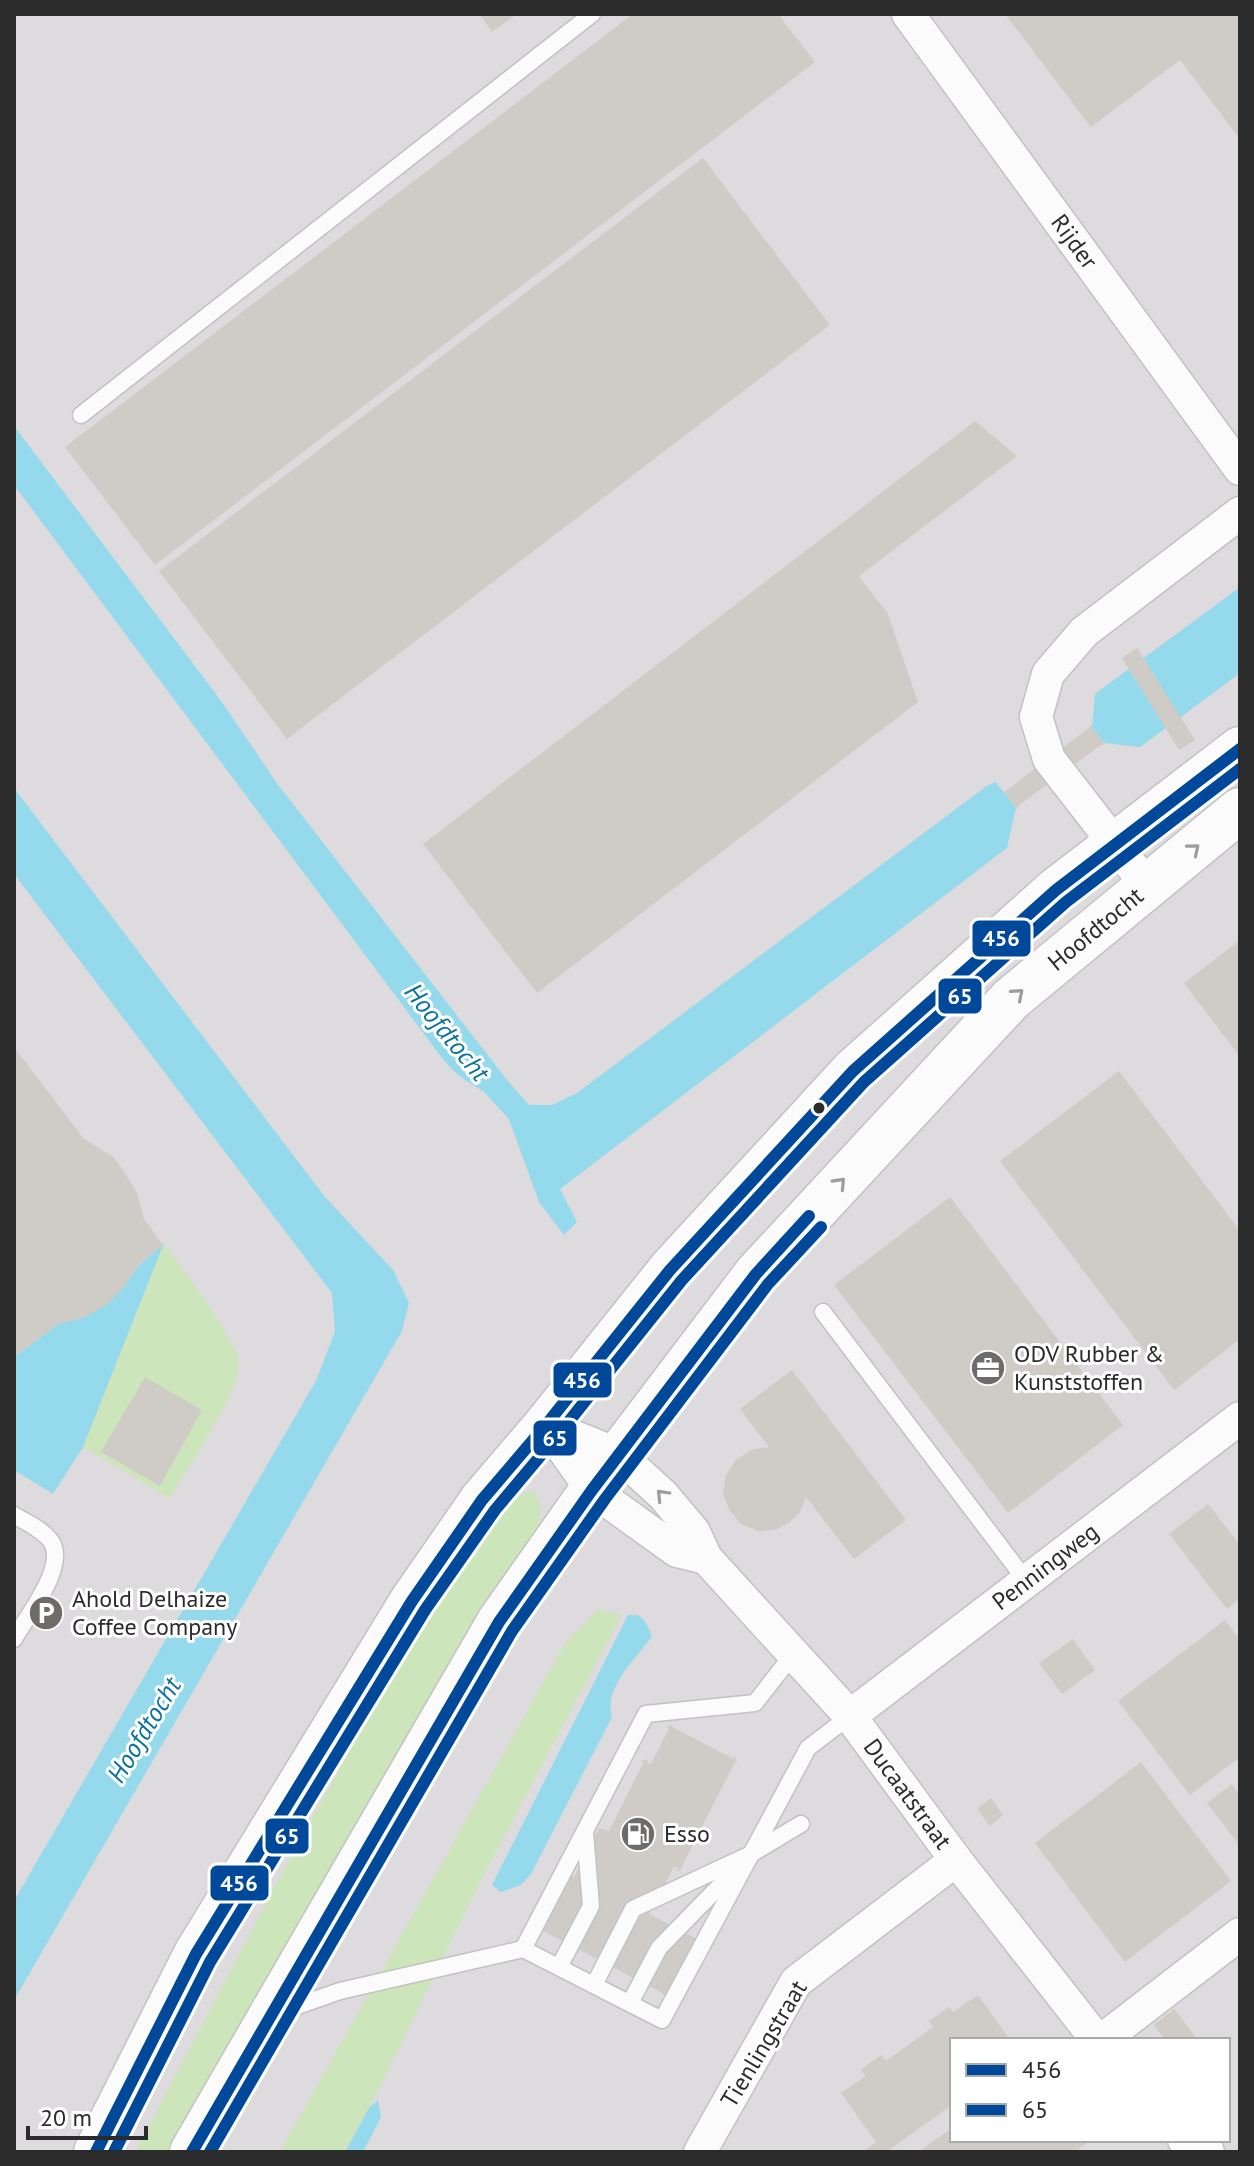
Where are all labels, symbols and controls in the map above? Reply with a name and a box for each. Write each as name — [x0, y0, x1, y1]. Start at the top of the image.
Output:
street label: Rijder — [1044, 208, 1105, 275]
one-way arrow — [1185, 844, 1199, 859]
street label: Hoofdtocht — [1041, 880, 1150, 977]
line badge: 456 — [971, 919, 1032, 958]
text: 456 — [982, 924, 1020, 952]
water label: Hoofdtocht — [398, 976, 498, 1089]
line badge: 65 — [937, 977, 983, 1015]
text: 65 — [948, 982, 972, 1010]
one-way arrow — [1009, 989, 1023, 1004]
unlabelled marker — [811, 1100, 827, 1116]
one-way arrow — [830, 1178, 845, 1192]
place label: ODV Rubber & Kunststoffen — [1014, 1338, 1164, 1397]
office icon: ODV Rubber & Kunststoffen — [969, 1349, 1007, 1387]
line badge: 456 — [552, 1361, 613, 1399]
text: 456 — [563, 1366, 601, 1394]
line badge: 65 — [532, 1419, 578, 1457]
text: 65 — [543, 1424, 567, 1452]
one-way arrow — [657, 1490, 671, 1504]
street label: Penningweg — [986, 1516, 1105, 1617]
place label: Ahold Delhaize Coffee Company — [72, 1583, 237, 1642]
parking icon: Ahold Delhaize Coffee Company — [27, 1594, 65, 1632]
water label: Hoofdtocht — [99, 1670, 189, 1788]
street label: Ducaatstraat — [857, 1732, 959, 1855]
fuel station icon: Esso — [619, 1815, 657, 1853]
line badge: 65 — [264, 1817, 310, 1855]
place label: Esso — [664, 1818, 710, 1849]
text: 65 — [275, 1822, 299, 1850]
line badge: 456 — [209, 1864, 270, 1902]
text: 456 — [220, 1869, 258, 1897]
street label: Tienlingstraat — [713, 1975, 814, 2113]
legend — [950, 2038, 1230, 2142]
text: 456 — [1022, 2054, 1061, 2085]
scale bar — [28, 2090, 146, 2140]
text: 65 — [1022, 2094, 1048, 2125]
text: 20 m — [40, 2102, 92, 2133]

